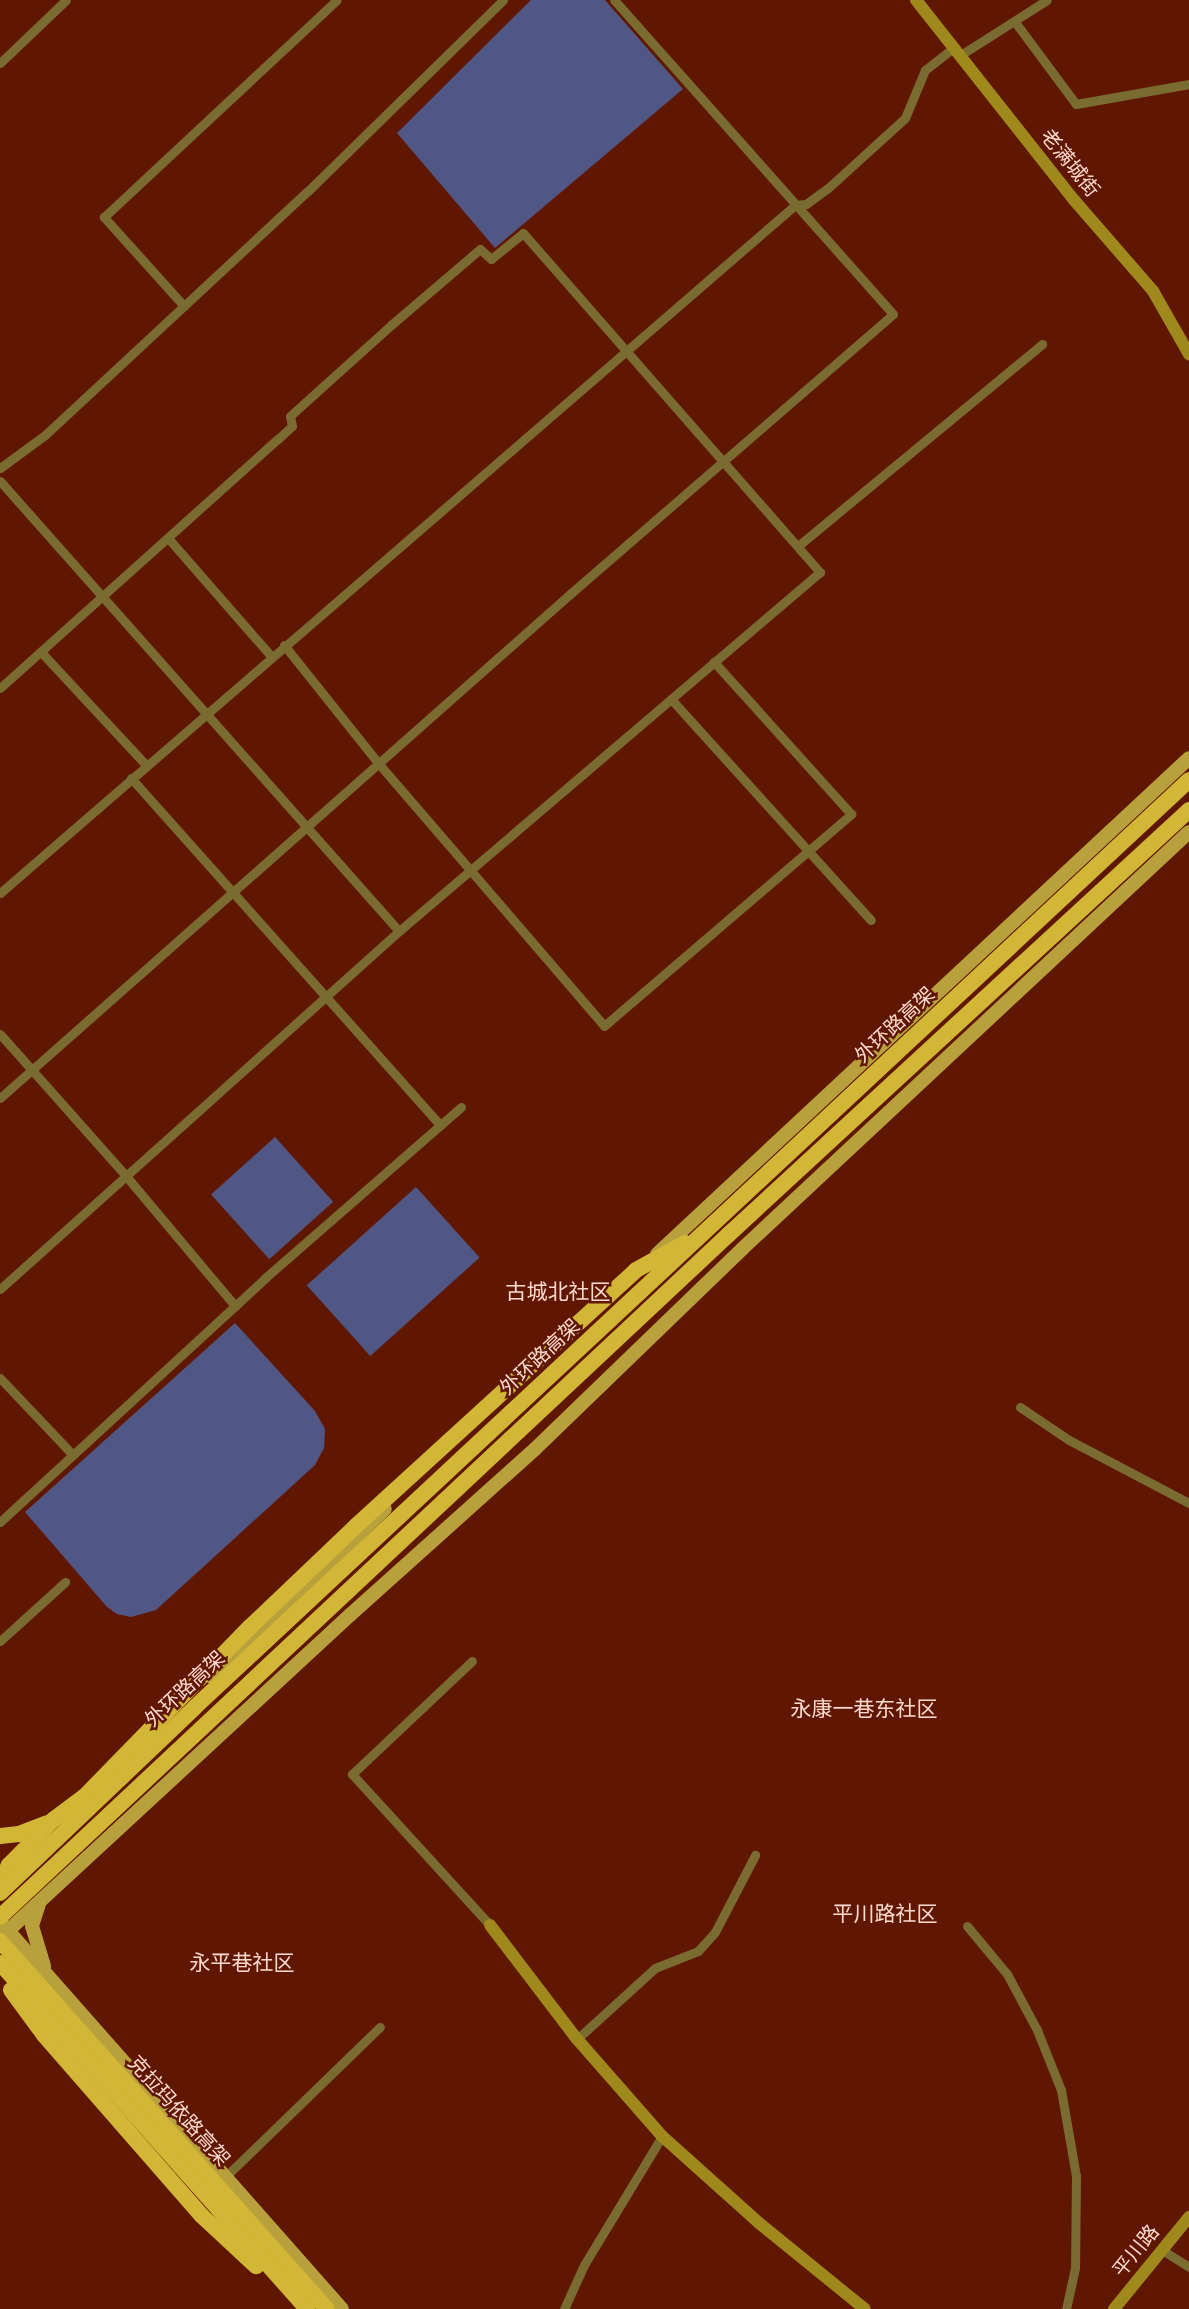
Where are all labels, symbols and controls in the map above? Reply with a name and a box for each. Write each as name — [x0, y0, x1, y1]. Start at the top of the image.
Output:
street label: 老满城街 — [1036, 124, 1104, 202]
street label: 外环路高架 — [850, 982, 940, 1068]
district label: 古城北社区 — [506, 1279, 610, 1305]
street label: 外环路高架 — [495, 1314, 585, 1400]
street label: 外环路高架 — [140, 1646, 230, 1732]
district label: 永康一巷东社区 — [791, 1696, 937, 1722]
district label: 平川路社区 — [833, 1901, 937, 1927]
district label: 永平巷社区 — [190, 1950, 294, 1976]
street label: 克拉玛依路高架 — [123, 2051, 235, 2171]
street label: 平川路 — [1108, 2220, 1164, 2282]

